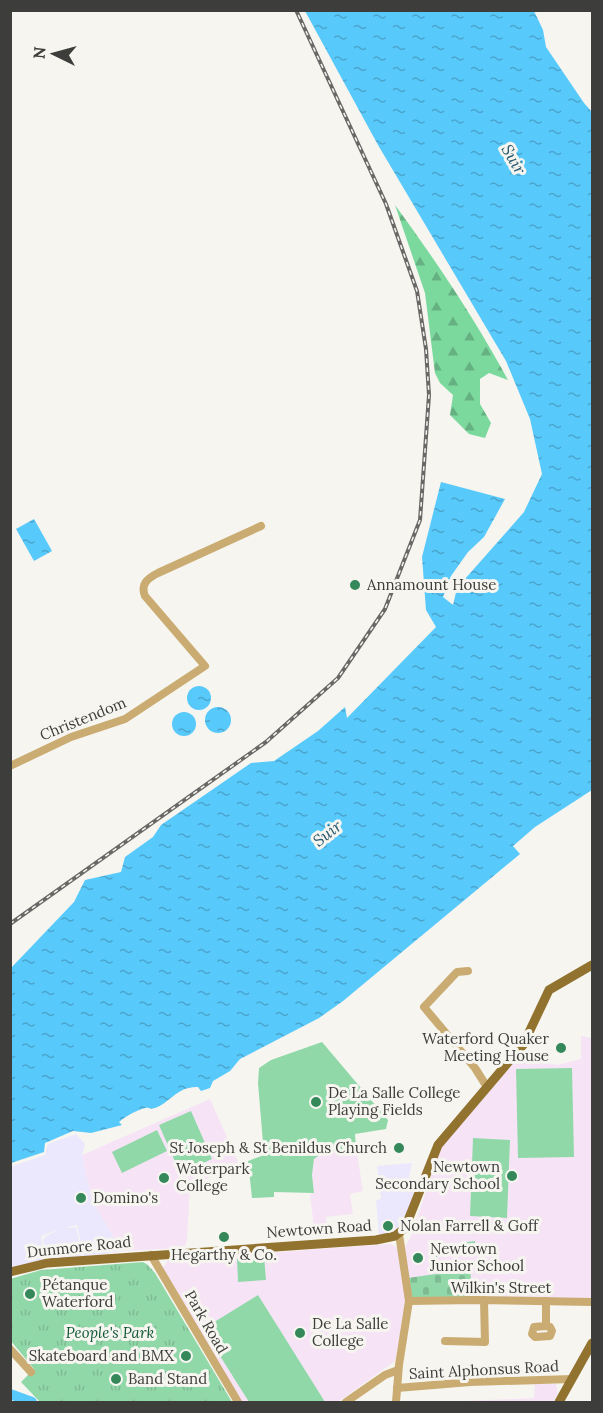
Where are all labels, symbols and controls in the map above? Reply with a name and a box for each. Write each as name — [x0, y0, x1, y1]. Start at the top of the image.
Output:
north arrow — [24, 24, 84, 84]
text: N — [29, 46, 50, 60]
water label: Suir — [498, 141, 531, 178]
place label: Annamount House — [366, 575, 496, 594]
marker: Annamount House — [348, 578, 362, 592]
street label: Christendom — [37, 693, 129, 744]
water label: Suir — [309, 815, 346, 850]
place label: Waterford Quaker Meeting House — [422, 1029, 549, 1065]
marker: Waterford Quaker Meeting House — [554, 1041, 568, 1055]
place label: De La Salle College Playing Fields — [328, 1083, 460, 1119]
marker: De La Salle College Playing Fields — [309, 1095, 323, 1109]
place label: St Joseph & St Benildus Church — [170, 1138, 387, 1157]
marker: St Joseph & St Benildus Church — [392, 1141, 406, 1155]
place label: Newtown Secondary School — [375, 1157, 500, 1193]
place label: Waterpark College — [176, 1159, 250, 1195]
marker: Newtown Secondary School — [505, 1169, 519, 1183]
marker: Waterpark College — [157, 1171, 171, 1185]
place label: Domino's — [93, 1188, 158, 1207]
marker: Domino's — [74, 1191, 88, 1205]
street label: Newtown Road — [266, 1215, 372, 1242]
place label: Nolan Farrell & Goff — [400, 1216, 539, 1235]
marker: Nolan Farrell & Goff — [381, 1219, 395, 1233]
marker: Hegarthy & Co. — [217, 1230, 231, 1244]
street label: Dunmore Road — [26, 1232, 132, 1261]
place label: Newtown Junior School — [429, 1239, 524, 1275]
place label: Hegarthy & Co. — [171, 1245, 277, 1264]
marker: Newtown Junior School — [411, 1251, 425, 1265]
place label: Pétanque Waterford — [42, 1275, 114, 1311]
street label: Wilkin's Street — [451, 1278, 552, 1297]
marker: Pétanque Waterford — [23, 1287, 37, 1301]
street label: Park Road — [181, 1287, 232, 1357]
place label: De La Salle College — [312, 1314, 388, 1350]
park label: People's Park — [66, 1323, 154, 1342]
marker: De La Salle College — [293, 1326, 307, 1340]
place label: Skateboard and BMX — [29, 1346, 174, 1365]
marker: Skateboard and BMX — [179, 1349, 193, 1363]
street label: Saint Alphonsus Road — [409, 1356, 559, 1383]
place label: Band Stand — [128, 1369, 207, 1388]
marker: Band Stand — [109, 1372, 123, 1386]

